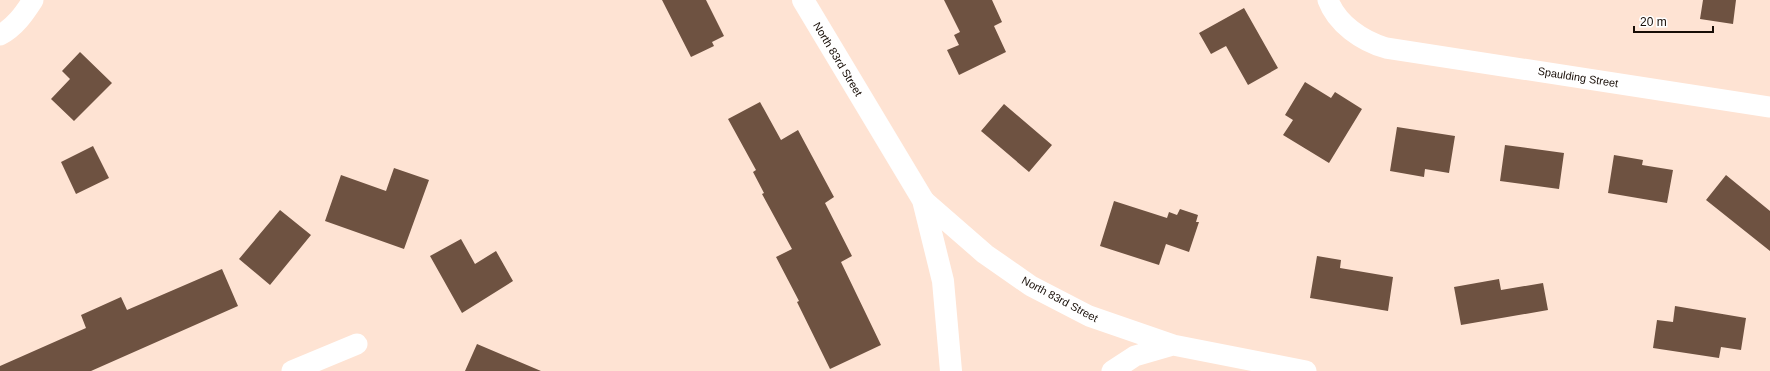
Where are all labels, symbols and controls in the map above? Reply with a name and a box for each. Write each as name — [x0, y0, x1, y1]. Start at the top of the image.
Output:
scale bar — [1634, 8, 1713, 34]
text: 20 m — [1640, 15, 1667, 29]
street label: North 83rd Street — [811, 20, 865, 98]
street label: Spaulding Street — [1537, 65, 1619, 89]
street label: North 83rd Street — [1020, 274, 1100, 324]

